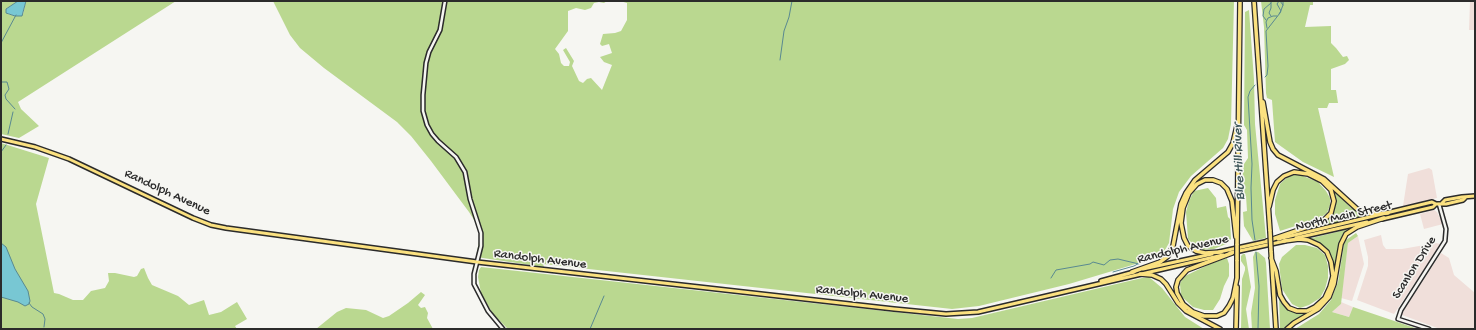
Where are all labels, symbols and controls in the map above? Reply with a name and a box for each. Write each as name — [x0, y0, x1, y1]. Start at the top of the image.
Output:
water label: Blue Hill River — [1230, 123, 1250, 201]
street label: Randolph Avenue — [122, 166, 212, 220]
street label: North Main Street — [1294, 198, 1394, 236]
street label: Randolph Avenue — [1136, 232, 1230, 268]
street label: Scanlon Drive — [1390, 234, 1440, 302]
street label: Randolph Avenue — [493, 247, 587, 273]
street label: Randolph Avenue — [815, 282, 909, 308]

